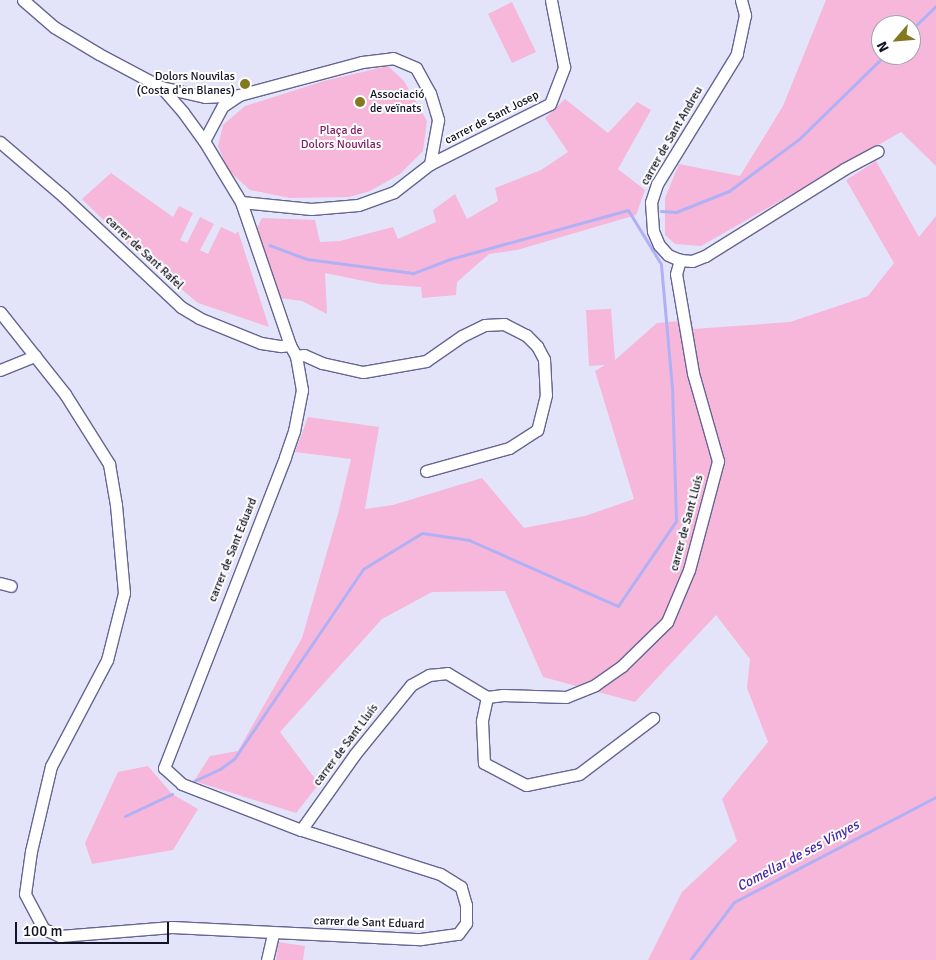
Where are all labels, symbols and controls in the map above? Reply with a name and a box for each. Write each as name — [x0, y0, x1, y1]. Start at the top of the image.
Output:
north arrow — [871, 15, 921, 65]
text: N — [873, 38, 893, 55]
place label: Dolors Nouvilas (Costa d'en Blanes) — [137, 70, 235, 98]
marker: Dolors Nouvilas (Costa d'en Blanes) — [239, 78, 251, 90]
street label: carrer de Sant Andreu — [638, 84, 706, 188]
place label: Associació de veïnats — [370, 88, 424, 116]
street label: carrer de Sant Josep — [442, 88, 542, 148]
marker: Associació de veïnats — [354, 96, 366, 108]
park label: Plaça de Dolors Nouvilas — [301, 124, 381, 152]
street label: carrer de Sant Rafel — [102, 213, 186, 293]
street label: carrer de Sant Lluís — [667, 473, 707, 573]
street label: carrer de Sant Eduard — [206, 496, 260, 604]
street label: carrer de Sant Lluís — [310, 701, 382, 789]
water label: Comellar de ses Vinyes — [734, 817, 862, 895]
scale bar — [18, 912, 171, 944]
street label: carrer de Sant Eduard — [313, 914, 425, 932]
text: 100 m — [23, 922, 63, 940]

